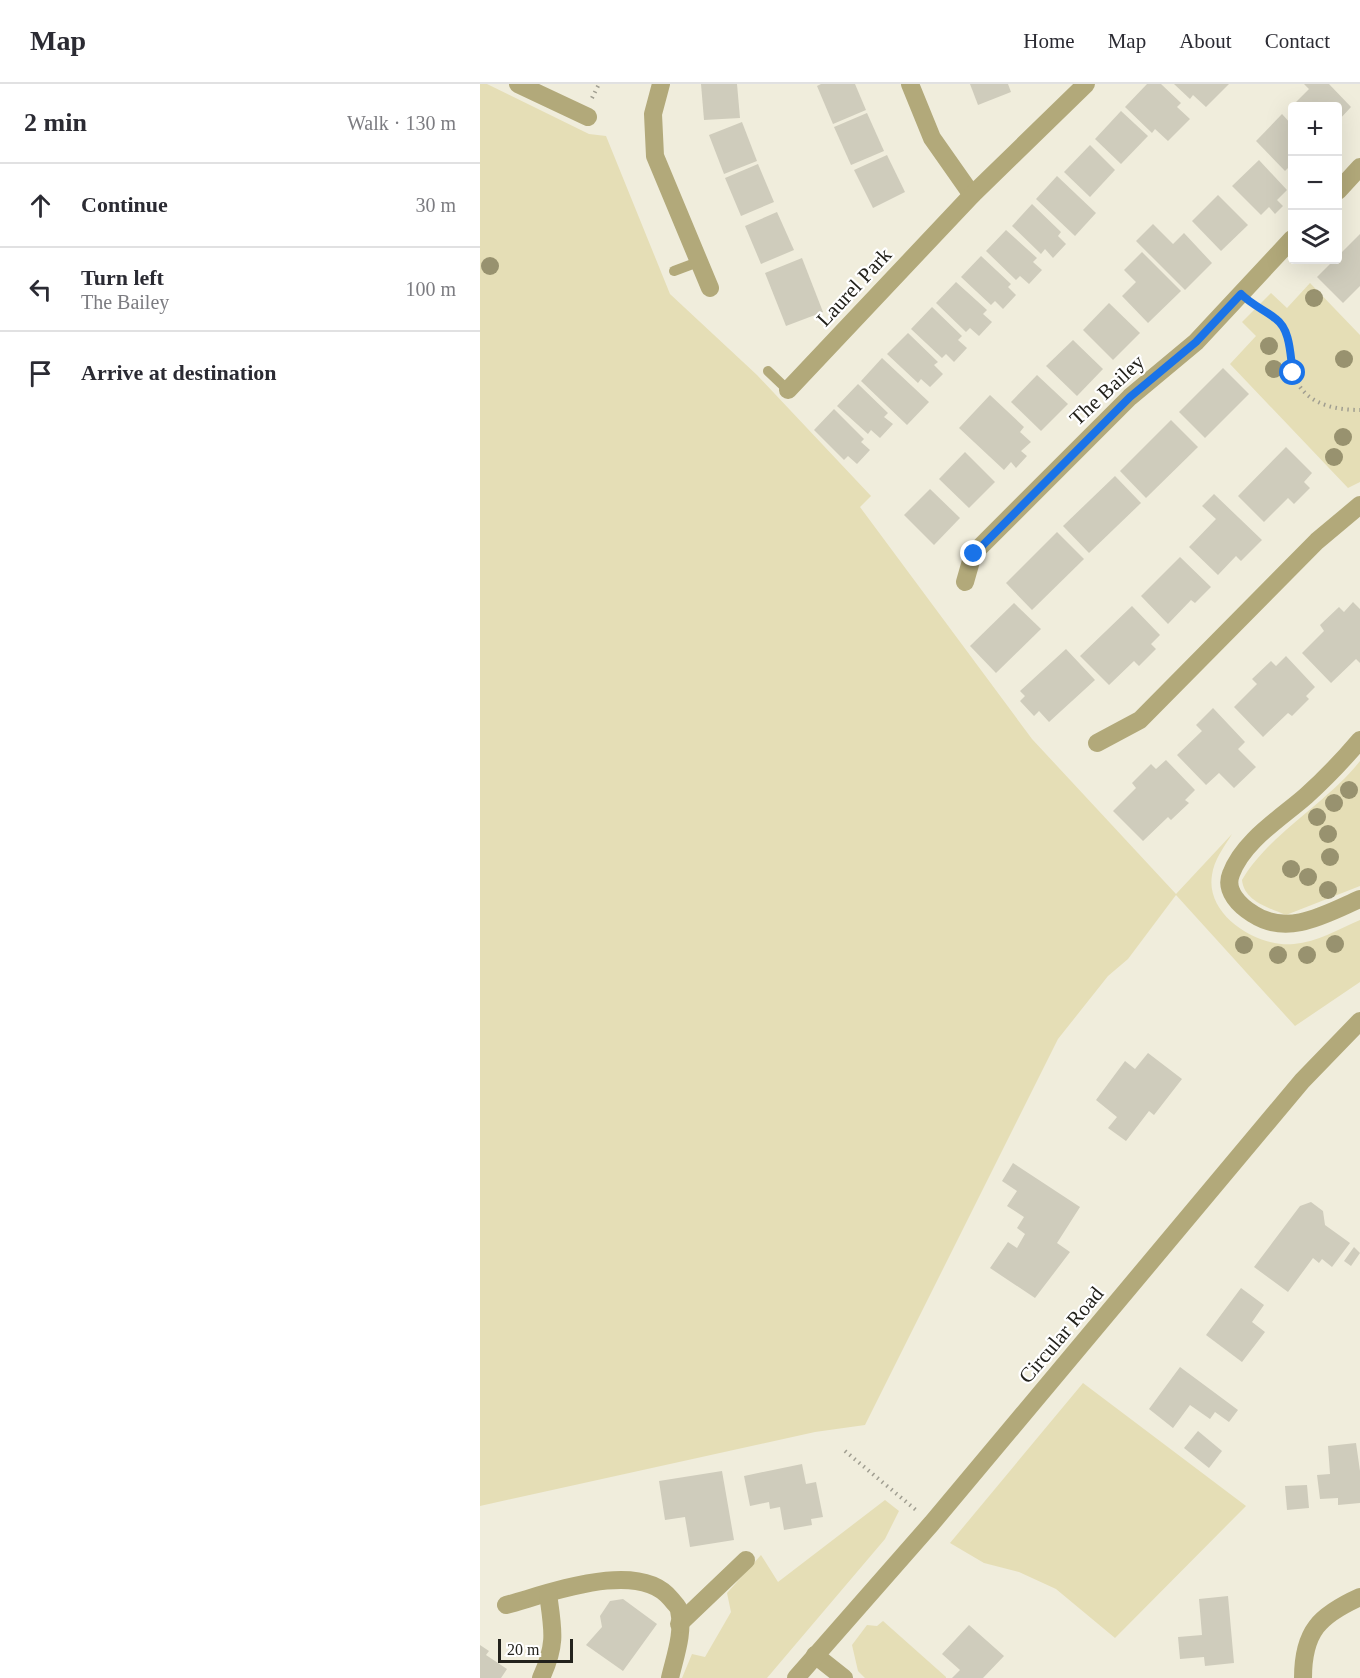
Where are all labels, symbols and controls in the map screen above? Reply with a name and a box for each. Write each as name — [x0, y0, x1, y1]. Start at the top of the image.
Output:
text: Map — [30, 25, 86, 56]
text: Home — [1023, 29, 1075, 53]
text: Map — [1108, 29, 1146, 53]
text: About — [1179, 29, 1232, 53]
text: Contact — [1265, 29, 1330, 53]
map controls — [1288, 102, 1342, 264]
button: + — [1288, 102, 1342, 156]
text: 2 min — [24, 108, 87, 137]
text: Walk · 130 m — [347, 112, 456, 134]
button: − — [1288, 156, 1342, 210]
icon: ahead — [24, 189, 57, 222]
text: Continue — [81, 192, 168, 217]
text: 30 m — [415, 194, 456, 216]
button: layers — [1288, 210, 1342, 264]
street label: Laurel Park — [812, 242, 897, 331]
text: Turn left — [81, 265, 164, 290]
icon: left — [24, 273, 57, 306]
text: 100 m — [405, 278, 456, 300]
text: The Bailey — [81, 291, 169, 313]
street label: The Bailey — [1065, 349, 1149, 430]
icon: arrive — [24, 357, 57, 390]
route start — [1279, 359, 1305, 385]
text: Arrive at destination — [81, 360, 277, 385]
route end — [960, 540, 986, 566]
street label: Circular Road — [1014, 1282, 1109, 1388]
scale bar — [498, 1636, 573, 1664]
text: 20 m — [507, 1641, 539, 1658]

